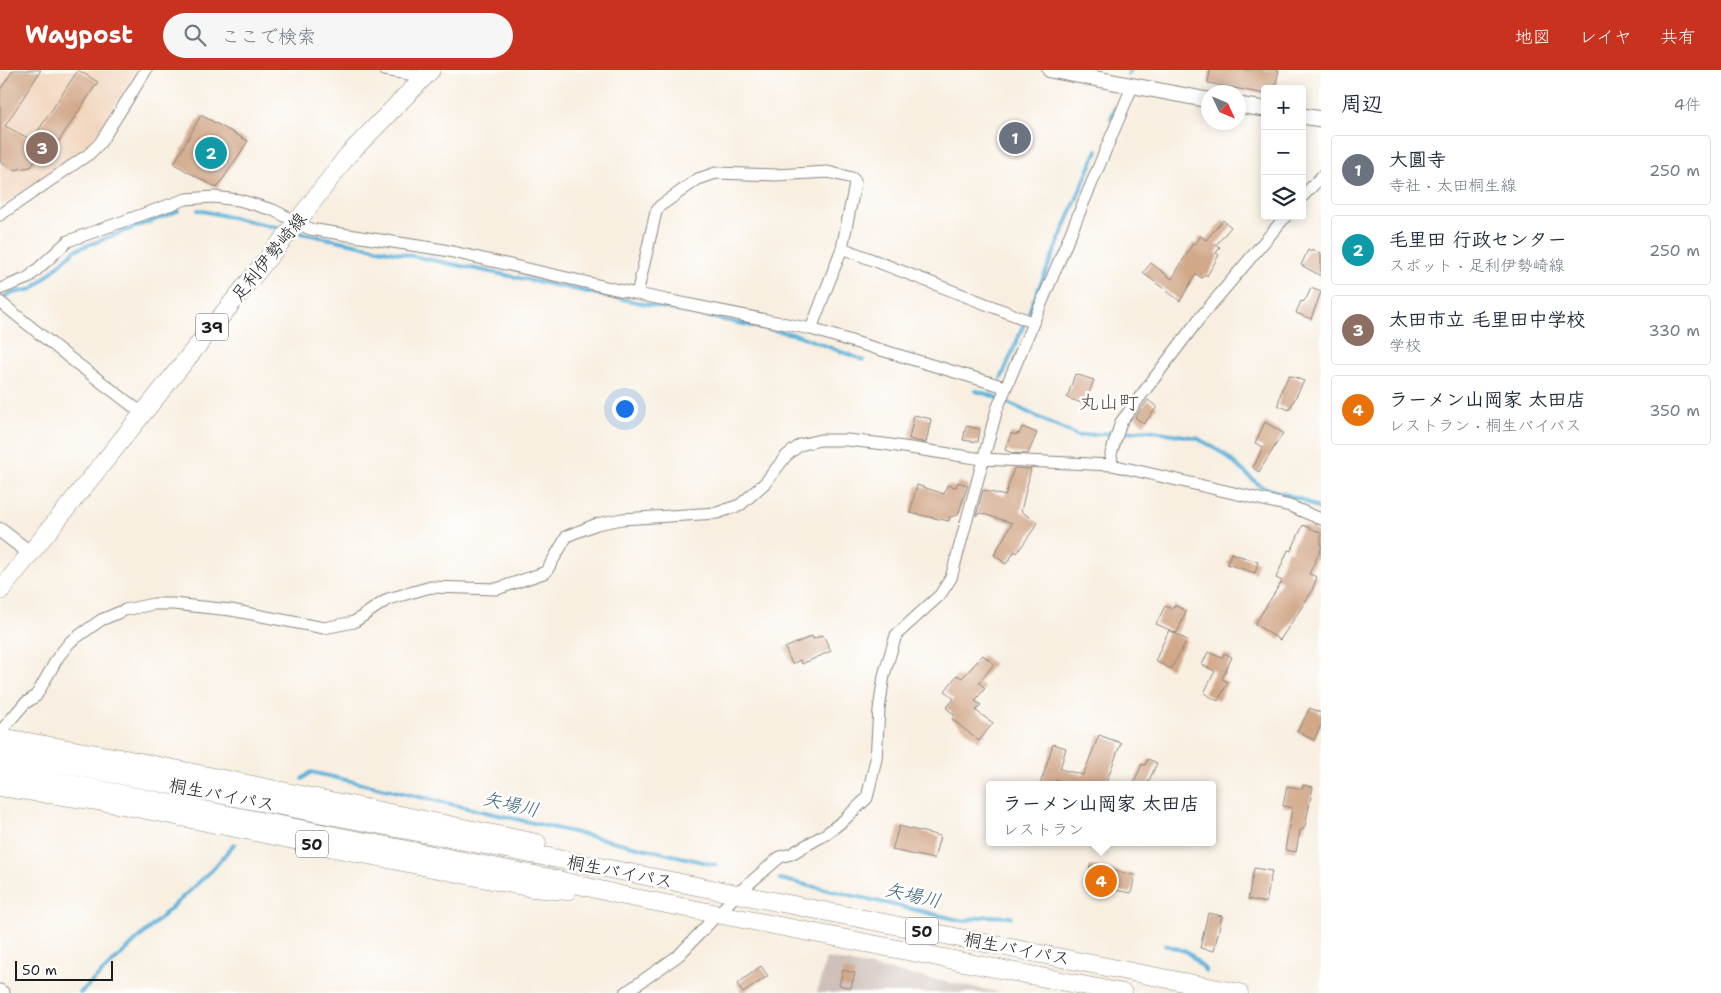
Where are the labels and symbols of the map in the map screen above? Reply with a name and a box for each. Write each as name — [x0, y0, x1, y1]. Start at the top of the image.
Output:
north arrow — [1201, 85, 1246, 130]
pin: 1 — [999, 119, 1031, 157]
pin: 3 — [26, 129, 58, 167]
pin: 2 — [195, 134, 227, 172]
street label: 足利伊勢崎線 — [226, 207, 312, 307]
road number: 39 — [196, 313, 228, 340]
district label: 丸山町 — [1079, 389, 1139, 415]
your location — [612, 396, 638, 422]
street label: 桐生バイパス — [167, 773, 277, 817]
water label: 矢場川 — [480, 785, 542, 823]
road number: 50 — [296, 831, 328, 858]
street label: 桐生バイパス — [565, 850, 675, 894]
pin: 4 — [1085, 862, 1117, 900]
water label: 矢場川 — [882, 876, 944, 914]
road number: 50 — [906, 918, 938, 944]
street label: 桐生バイパス — [962, 927, 1072, 971]
scale bar — [15, 958, 112, 981]

